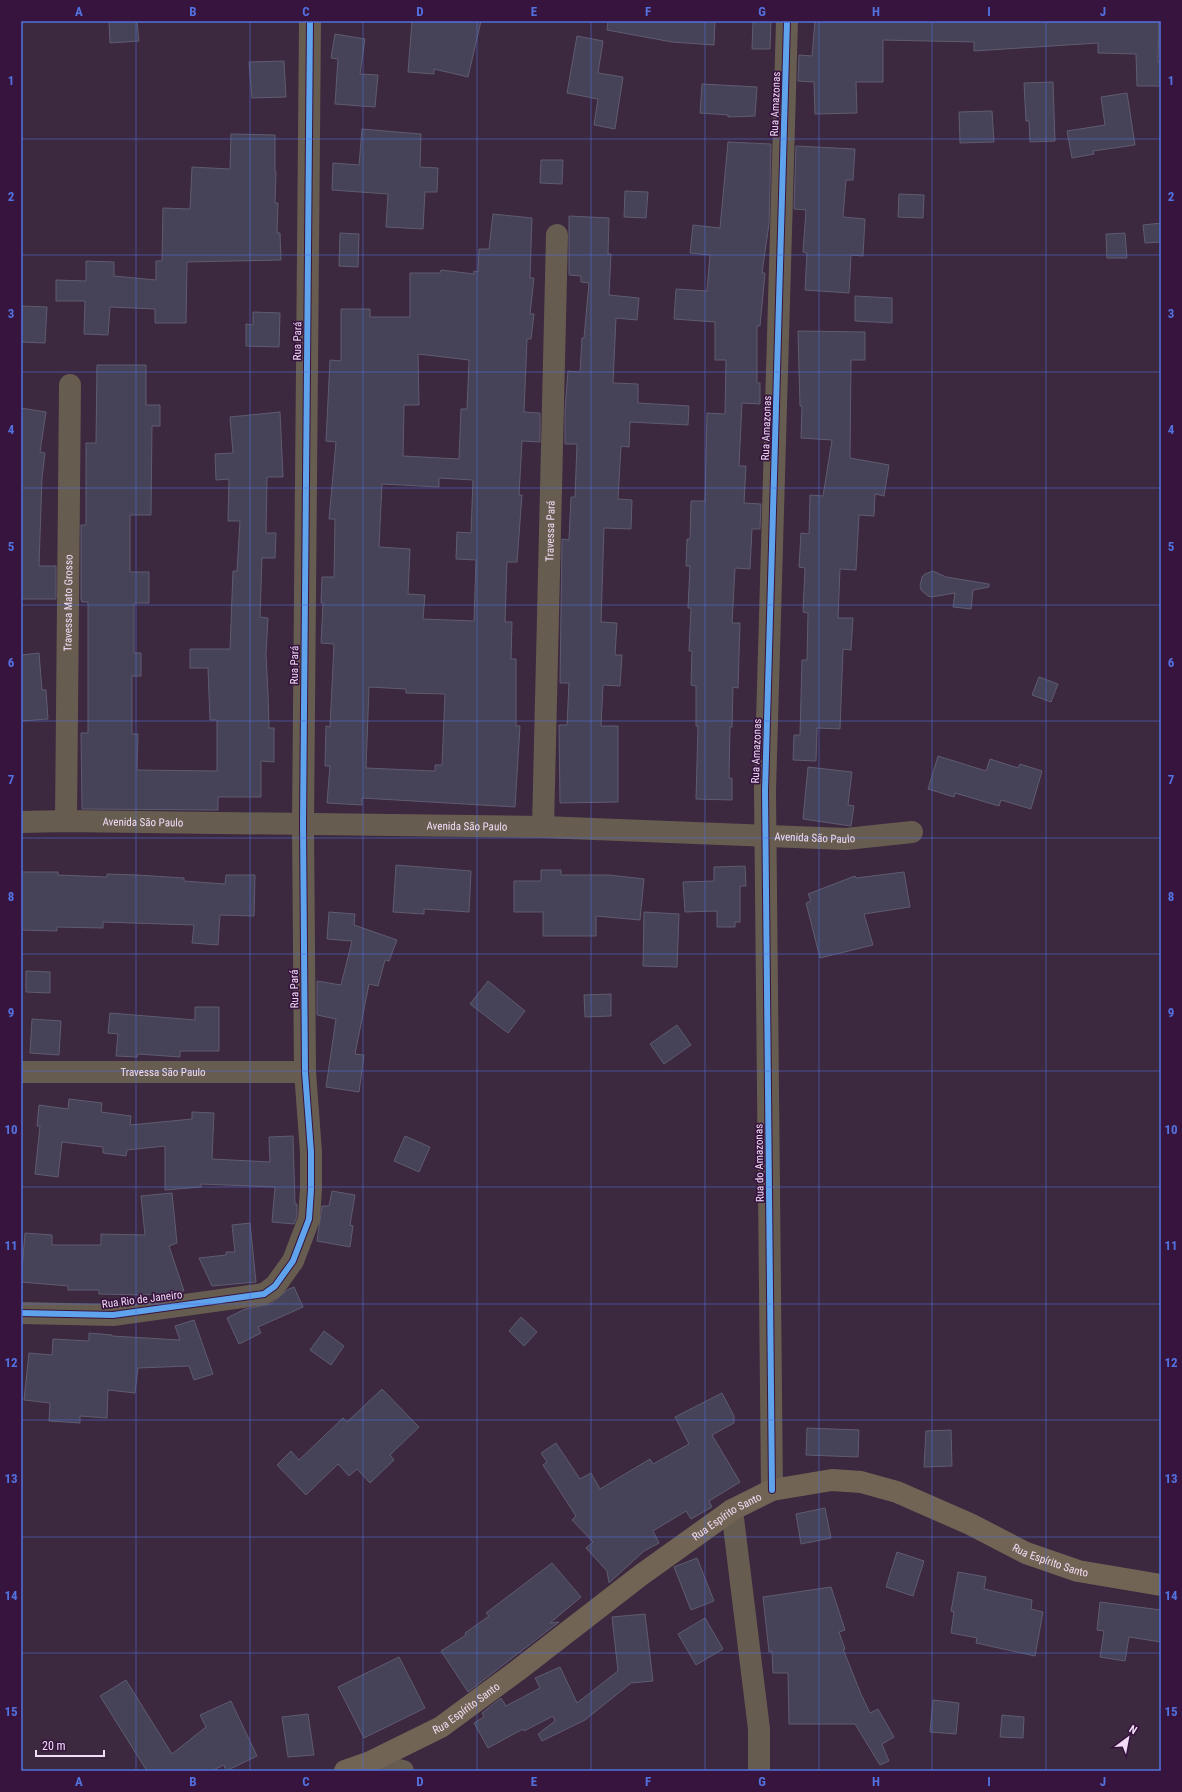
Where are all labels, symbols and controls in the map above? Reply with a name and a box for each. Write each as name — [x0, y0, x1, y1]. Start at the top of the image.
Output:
text: A — [75, 4, 83, 19]
text: B — [189, 4, 197, 19]
text: C — [302, 4, 310, 19]
text: D — [416, 4, 424, 19]
text: E — [531, 4, 538, 19]
text: F — [645, 4, 651, 19]
text: G — [758, 4, 766, 19]
text: H — [872, 4, 880, 19]
text: I — [987, 4, 991, 19]
text: J — [1100, 4, 1106, 19]
street label: Rua Amazonas — [768, 71, 783, 137]
text: 1 — [8, 73, 14, 88]
text: 1 — [1168, 73, 1174, 88]
text: 2 — [8, 189, 15, 204]
text: 2 — [1168, 189, 1175, 204]
text: 3 — [8, 306, 14, 321]
text: 3 — [1168, 306, 1174, 321]
street label: Rua Pará — [291, 322, 304, 360]
street label: Rua Amazonas — [759, 395, 774, 461]
text: 4 — [8, 422, 15, 437]
text: 4 — [1168, 422, 1175, 437]
street label: Travessa Pará — [543, 500, 558, 562]
text: 5 — [8, 539, 15, 554]
text: 5 — [1168, 539, 1175, 554]
street label: Travessa Mato Grosso — [62, 554, 75, 652]
street label: Rua Pará — [288, 646, 301, 684]
text: 6 — [8, 655, 15, 670]
text: 6 — [1168, 655, 1175, 670]
street label: Rua Amazonas — [749, 718, 764, 784]
text: 7 — [8, 772, 15, 787]
text: 7 — [1168, 772, 1175, 787]
street label: Avenida São Paulo — [102, 815, 184, 829]
street label: Avenida São Paulo — [426, 820, 508, 834]
street label: Avenida São Paulo — [774, 830, 856, 846]
text: 8 — [8, 889, 14, 904]
text: 8 — [1168, 889, 1174, 904]
street label: Rua Pará — [288, 970, 301, 1008]
text: 9 — [8, 1005, 14, 1020]
text: 9 — [1168, 1005, 1174, 1020]
street label: Travessa São Paulo — [120, 1066, 206, 1079]
text: 10 — [4, 1122, 18, 1137]
text: 10 — [1164, 1122, 1178, 1137]
street label: Rua do Amazonas — [752, 1124, 767, 1202]
text: 11 — [4, 1238, 18, 1253]
text: 11 — [1164, 1238, 1178, 1253]
street label: Rua Rio de Janeiro — [101, 1288, 183, 1311]
text: 12 — [4, 1355, 18, 1370]
text: 12 — [1164, 1355, 1178, 1370]
text: 13 — [4, 1471, 18, 1486]
text: 13 — [1164, 1471, 1178, 1486]
street label: Rua Espírito Santo — [690, 1490, 764, 1543]
street label: Rua Espírito Santo — [1010, 1541, 1090, 1580]
text: 14 — [4, 1588, 18, 1603]
text: 14 — [1164, 1588, 1178, 1603]
street label: Rua Espírito Santo — [431, 1680, 503, 1737]
text: 15 — [4, 1704, 18, 1719]
text: 15 — [1164, 1704, 1178, 1719]
north arrow — [1108, 1718, 1148, 1758]
text: N — [1127, 1723, 1140, 1737]
scale bar — [36, 1732, 104, 1758]
text: 20 m — [42, 1739, 66, 1753]
text: A — [75, 1774, 83, 1789]
text: B — [189, 1774, 197, 1789]
text: C — [302, 1774, 310, 1789]
text: D — [416, 1774, 424, 1789]
text: E — [531, 1774, 538, 1789]
text: F — [645, 1774, 651, 1789]
text: G — [758, 1774, 766, 1789]
text: H — [872, 1774, 880, 1789]
text: I — [987, 1774, 991, 1789]
text: J — [1100, 1774, 1106, 1789]

